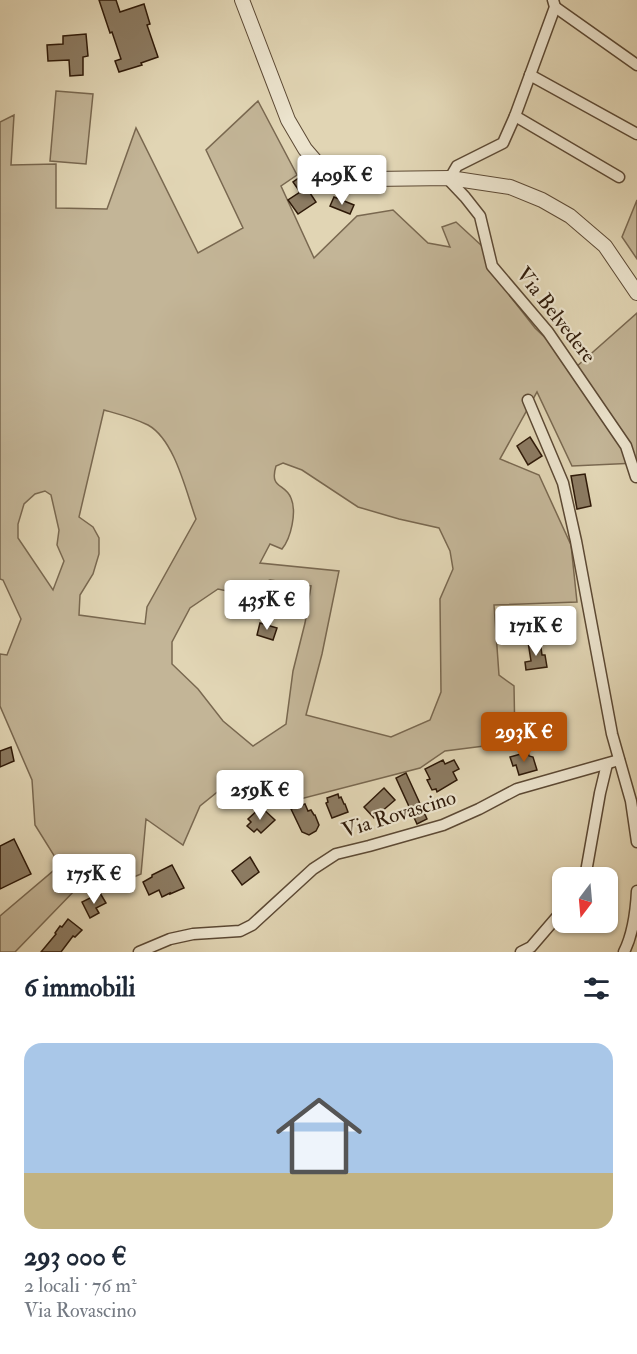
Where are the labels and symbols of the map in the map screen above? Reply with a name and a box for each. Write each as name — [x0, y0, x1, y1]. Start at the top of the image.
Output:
pin: 409K € — [293, 155, 391, 206]
street label: Via Belvedere — [510, 262, 602, 369]
pin: 435K € — [218, 580, 316, 631]
pin: 171K € — [487, 606, 585, 657]
pin: 293K € — [475, 712, 573, 763]
pin: 259K € — [211, 770, 309, 821]
street label: Via Rovascino — [339, 784, 459, 844]
pin: 175K € — [45, 854, 143, 905]
north arrow — [552, 867, 618, 933]

